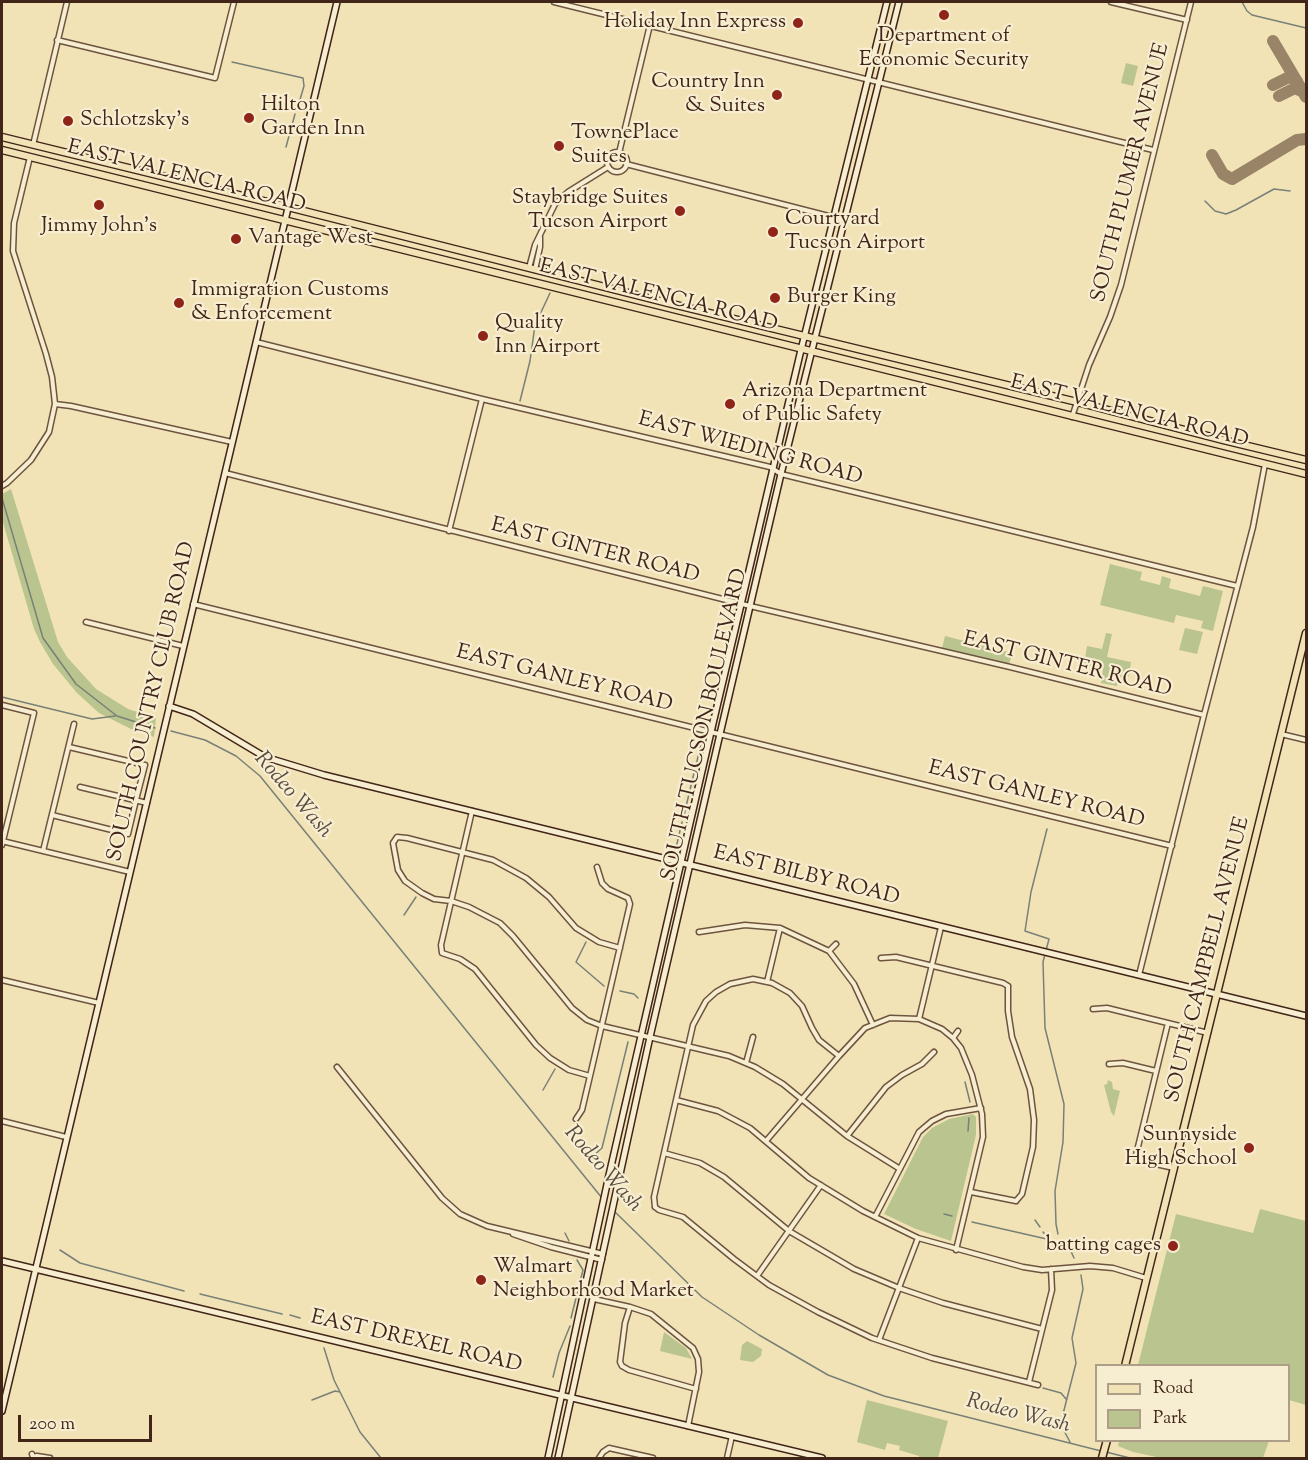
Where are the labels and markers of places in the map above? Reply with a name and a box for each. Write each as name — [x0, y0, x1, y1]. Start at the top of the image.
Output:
marker: Department of Economic Security — [937, 8, 951, 22]
place label: Holiday Inn Express — [604, 10, 786, 36]
marker: Holiday Inn Express — [791, 16, 805, 30]
place label: Department of Economic Security — [859, 24, 1029, 74]
place label: Country Inn & Suites — [651, 70, 765, 120]
marker: Country Inn & Suites — [770, 88, 784, 102]
place label: Hilton Garden Inn — [261, 93, 365, 143]
place label: Schlotzsky's — [80, 108, 189, 134]
marker: Hilton Garden Inn — [242, 111, 256, 125]
marker: Schlotzsky's — [61, 114, 75, 128]
place label: TownePlace Suites — [571, 121, 679, 171]
marker: TownePlace Suites — [552, 139, 566, 153]
place label: Staybridge Suites Tucson Airport — [512, 186, 668, 236]
marker: Jimmy John's — [92, 198, 106, 212]
marker: Staybridge Suites Tucson Airport — [673, 204, 687, 218]
place label: Courtyard Tucson Airport — [785, 207, 925, 257]
place label: Jimmy John's — [41, 214, 157, 240]
marker: Courtyard Tucson Airport — [766, 225, 780, 239]
place label: Vantage West — [248, 226, 373, 252]
marker: Vantage West — [229, 232, 243, 246]
place label: Immigration Customs & Enforcement — [191, 278, 389, 328]
place label: Burger King — [787, 285, 896, 311]
marker: Burger King — [768, 291, 782, 305]
marker: Immigration Customs & Enforcement — [172, 296, 186, 310]
place label: Quality Inn Airport — [495, 311, 600, 361]
marker: Quality Inn Airport — [476, 329, 490, 343]
place label: Arizona Department of Public Safety — [742, 379, 927, 429]
marker: Arizona Department of Public Safety — [723, 397, 737, 411]
place label: Sunnyside High School — [1125, 1123, 1237, 1173]
marker: Sunnyside High School — [1242, 1141, 1256, 1155]
place label: batting cages — [1046, 1233, 1161, 1259]
marker: batting cages — [1166, 1239, 1180, 1253]
place label: Walmart Neighborhood Market — [493, 1255, 694, 1305]
marker: Walmart Neighborhood Market — [474, 1273, 488, 1287]

